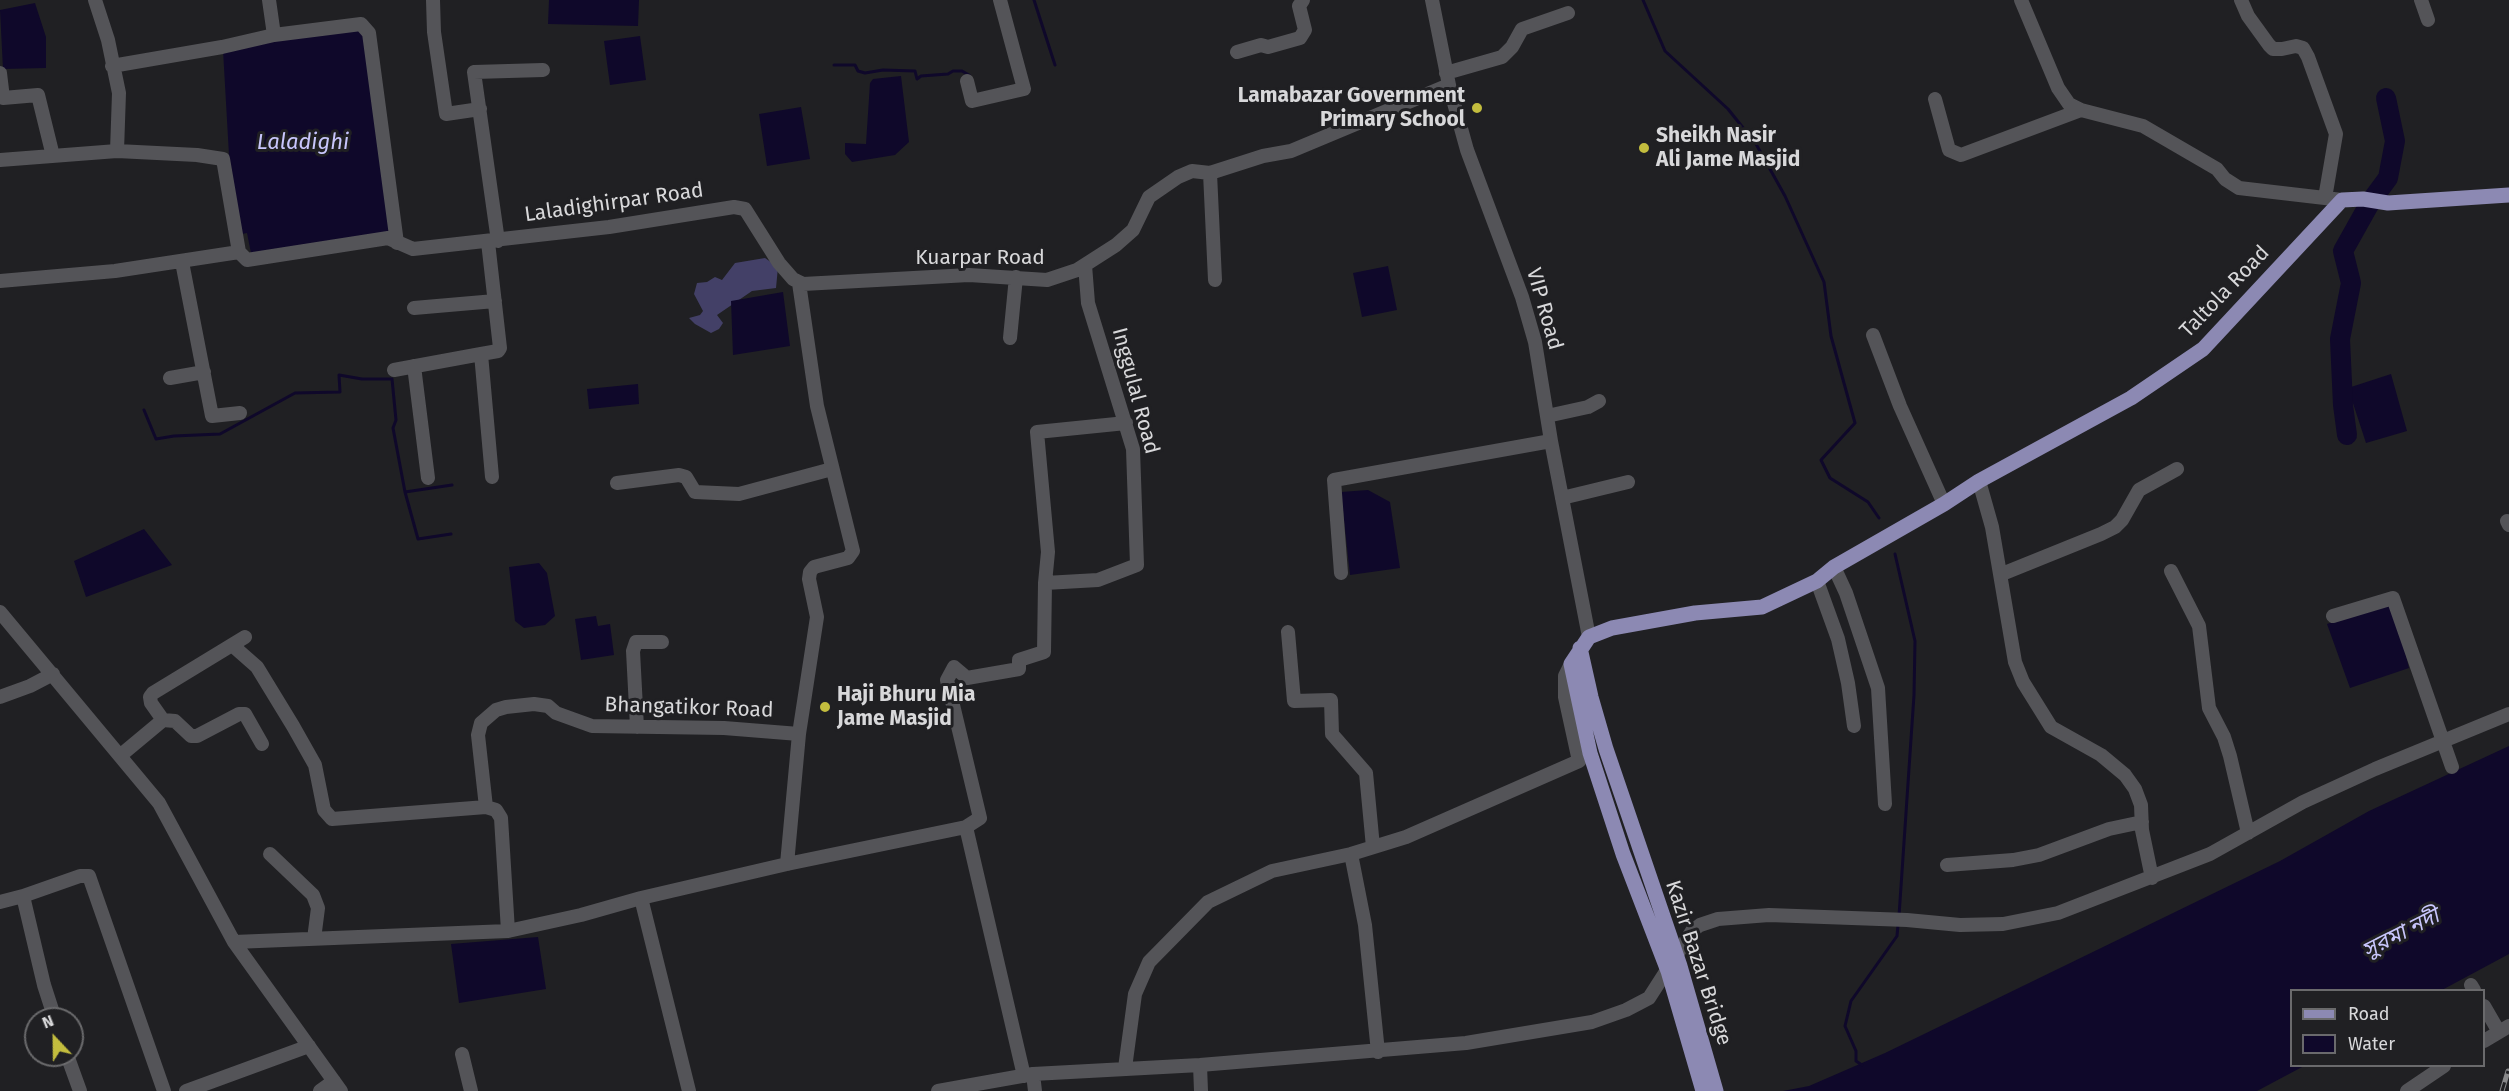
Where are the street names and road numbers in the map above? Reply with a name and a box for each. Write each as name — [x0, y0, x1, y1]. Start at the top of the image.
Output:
street label: Laladighirpar Road — [523, 178, 705, 228]
street label: Taltola Road — [2175, 241, 2275, 343]
street label: Kuarpar Road — [915, 245, 1045, 271]
street label: VIP Road — [1520, 265, 1568, 353]
street label: Inggulal Road — [1106, 325, 1164, 457]
street label: Bhangatikor Road — [604, 692, 774, 724]
street label: Kazir Bazar Bridge — [1659, 877, 1737, 1049]

